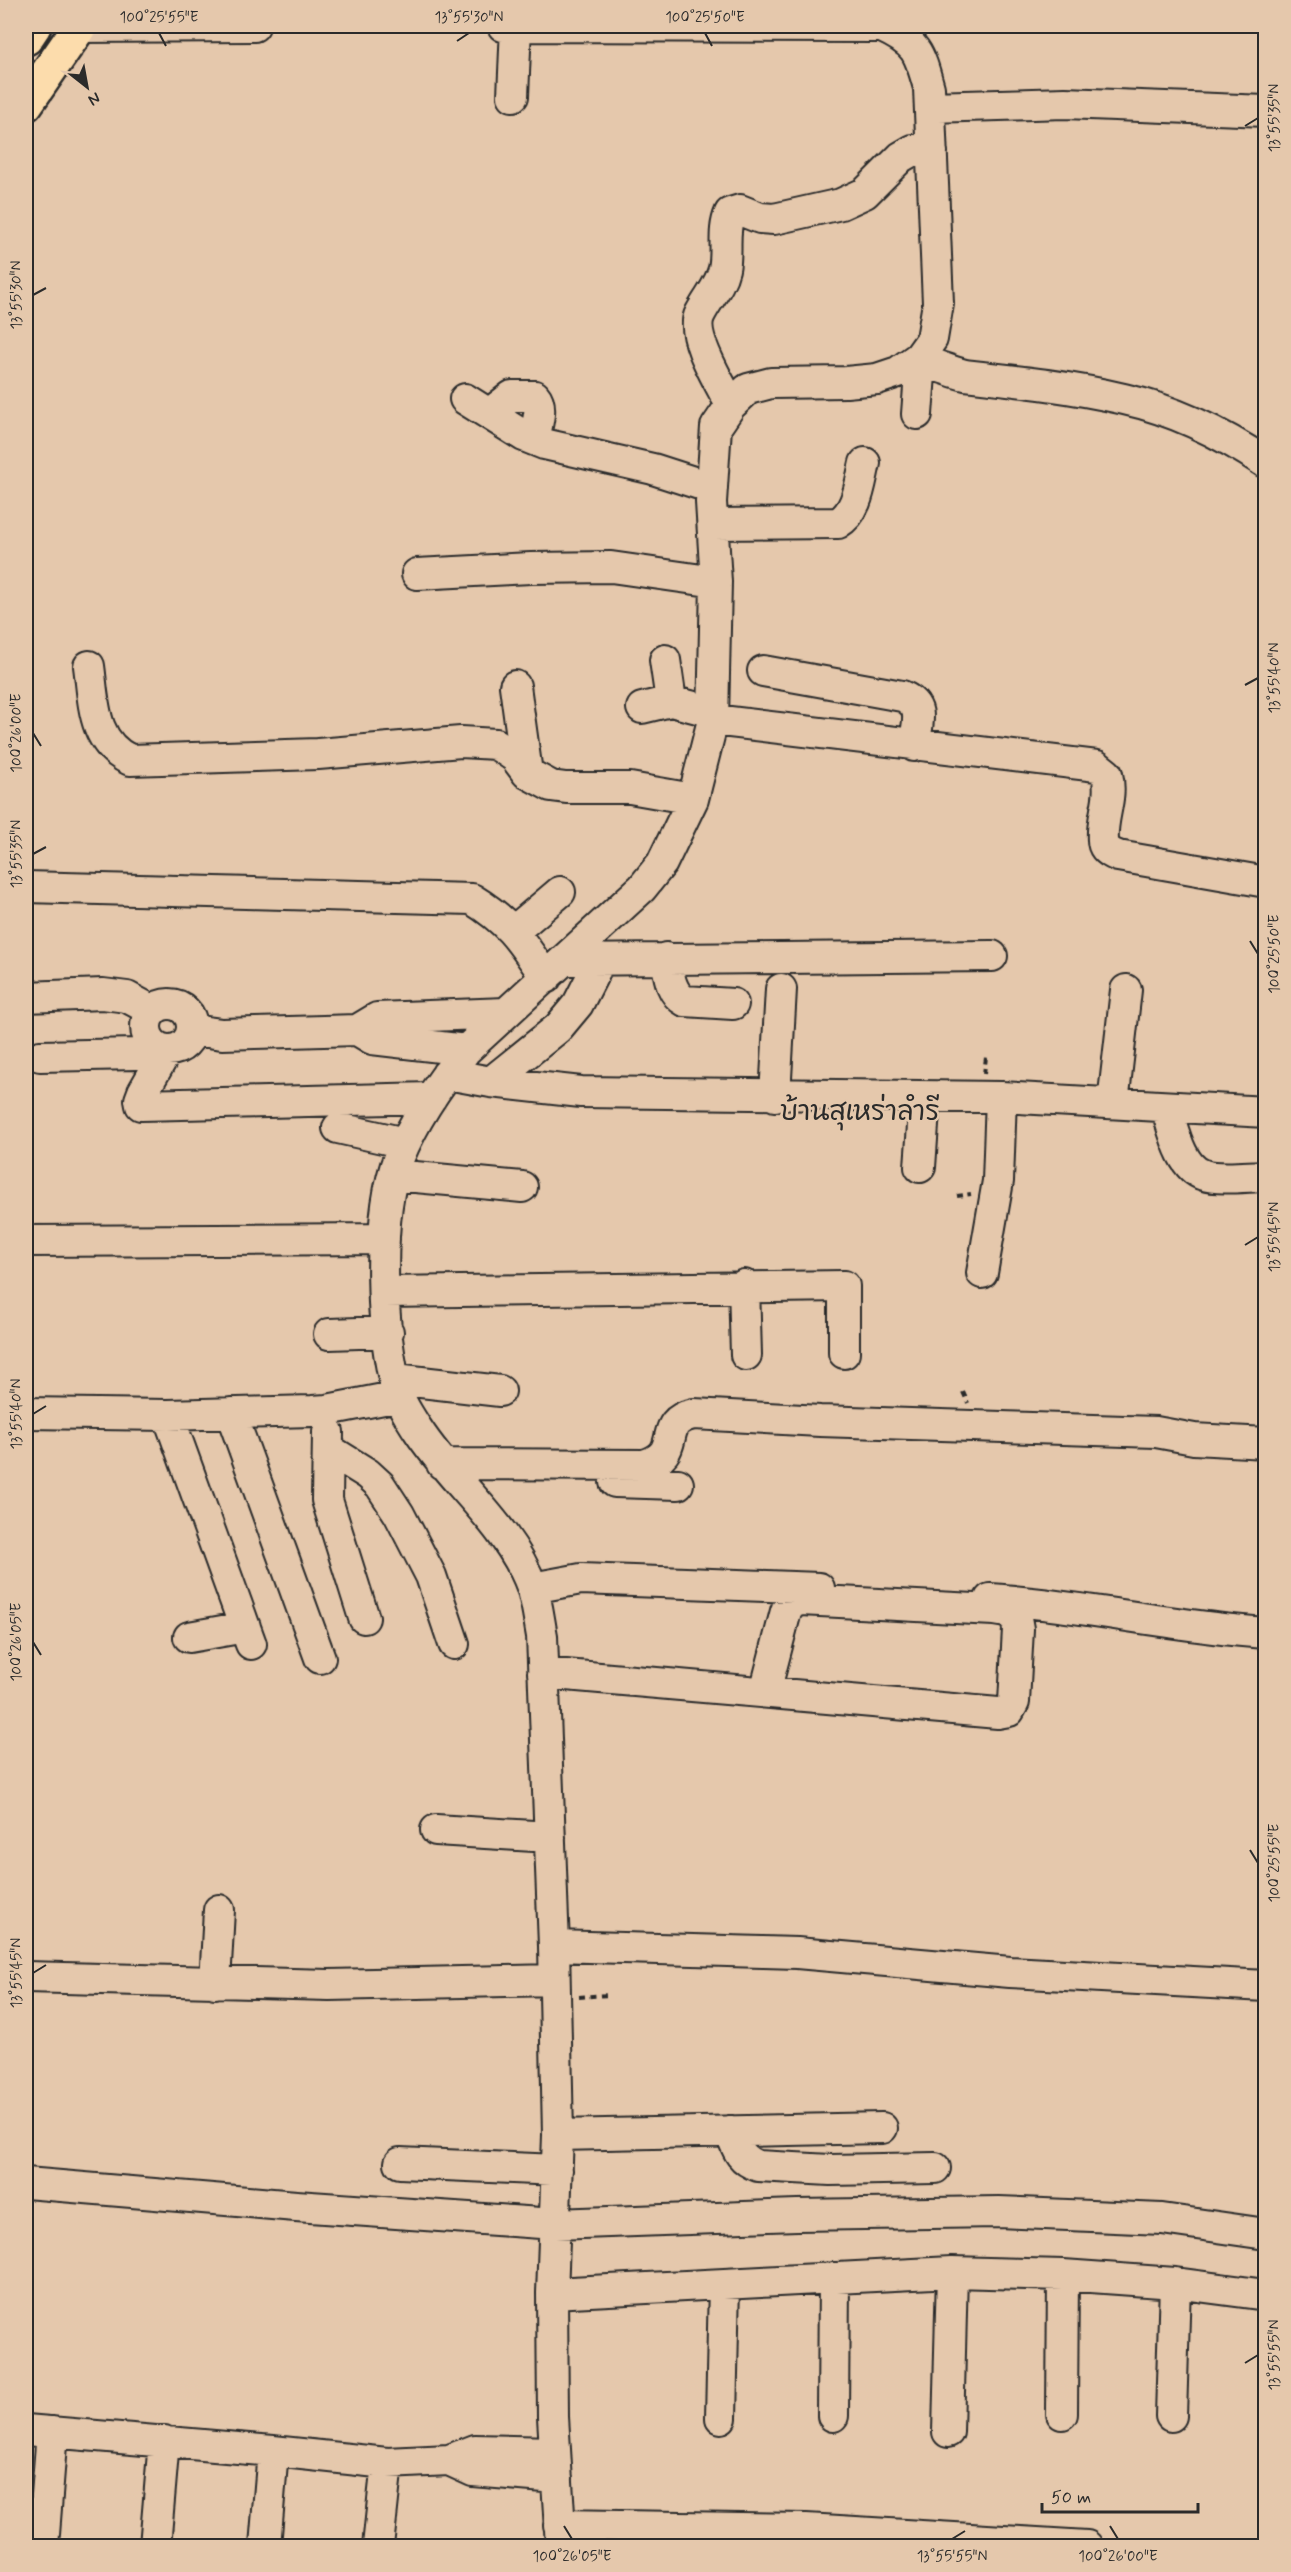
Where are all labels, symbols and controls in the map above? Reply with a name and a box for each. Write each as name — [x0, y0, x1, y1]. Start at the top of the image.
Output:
text: 100°25'55"E — [119, 8, 199, 28]
text: 13°55'30"N — [434, 8, 504, 28]
text: 100°25'50"E — [665, 8, 745, 28]
north arrow — [57, 57, 117, 117]
text: 13°55'35"N — [1265, 84, 1285, 152]
text: N — [84, 87, 104, 110]
text: 13°55'30"N — [7, 260, 27, 330]
text: 13°55'40"N — [1265, 642, 1285, 714]
text: 100°26'00"E — [7, 693, 27, 773]
text: 13°55'35"N — [7, 820, 27, 888]
text: 100°25'50"E — [1265, 914, 1285, 994]
district label: บ้านสุเหร่าลำรี — [780, 1093, 940, 1131]
text: 13°55'45"N — [1265, 1202, 1285, 1272]
text: 13°55'40"N — [7, 1378, 27, 1450]
text: 100°26'05"E — [7, 1602, 27, 1681]
text: 100°25'55"E — [1265, 1823, 1285, 1903]
text: 13°55'45"N — [7, 1938, 27, 2008]
text: 13°55'55"N — [1265, 2320, 1285, 2390]
scale bar — [1042, 2476, 1198, 2514]
text: 50 m — [1051, 2486, 1091, 2510]
text: 100°26'05"E — [533, 2547, 612, 2567]
text: 13°55'55"N — [917, 2547, 987, 2567]
text: 100°26'00"E — [1078, 2547, 1158, 2567]

